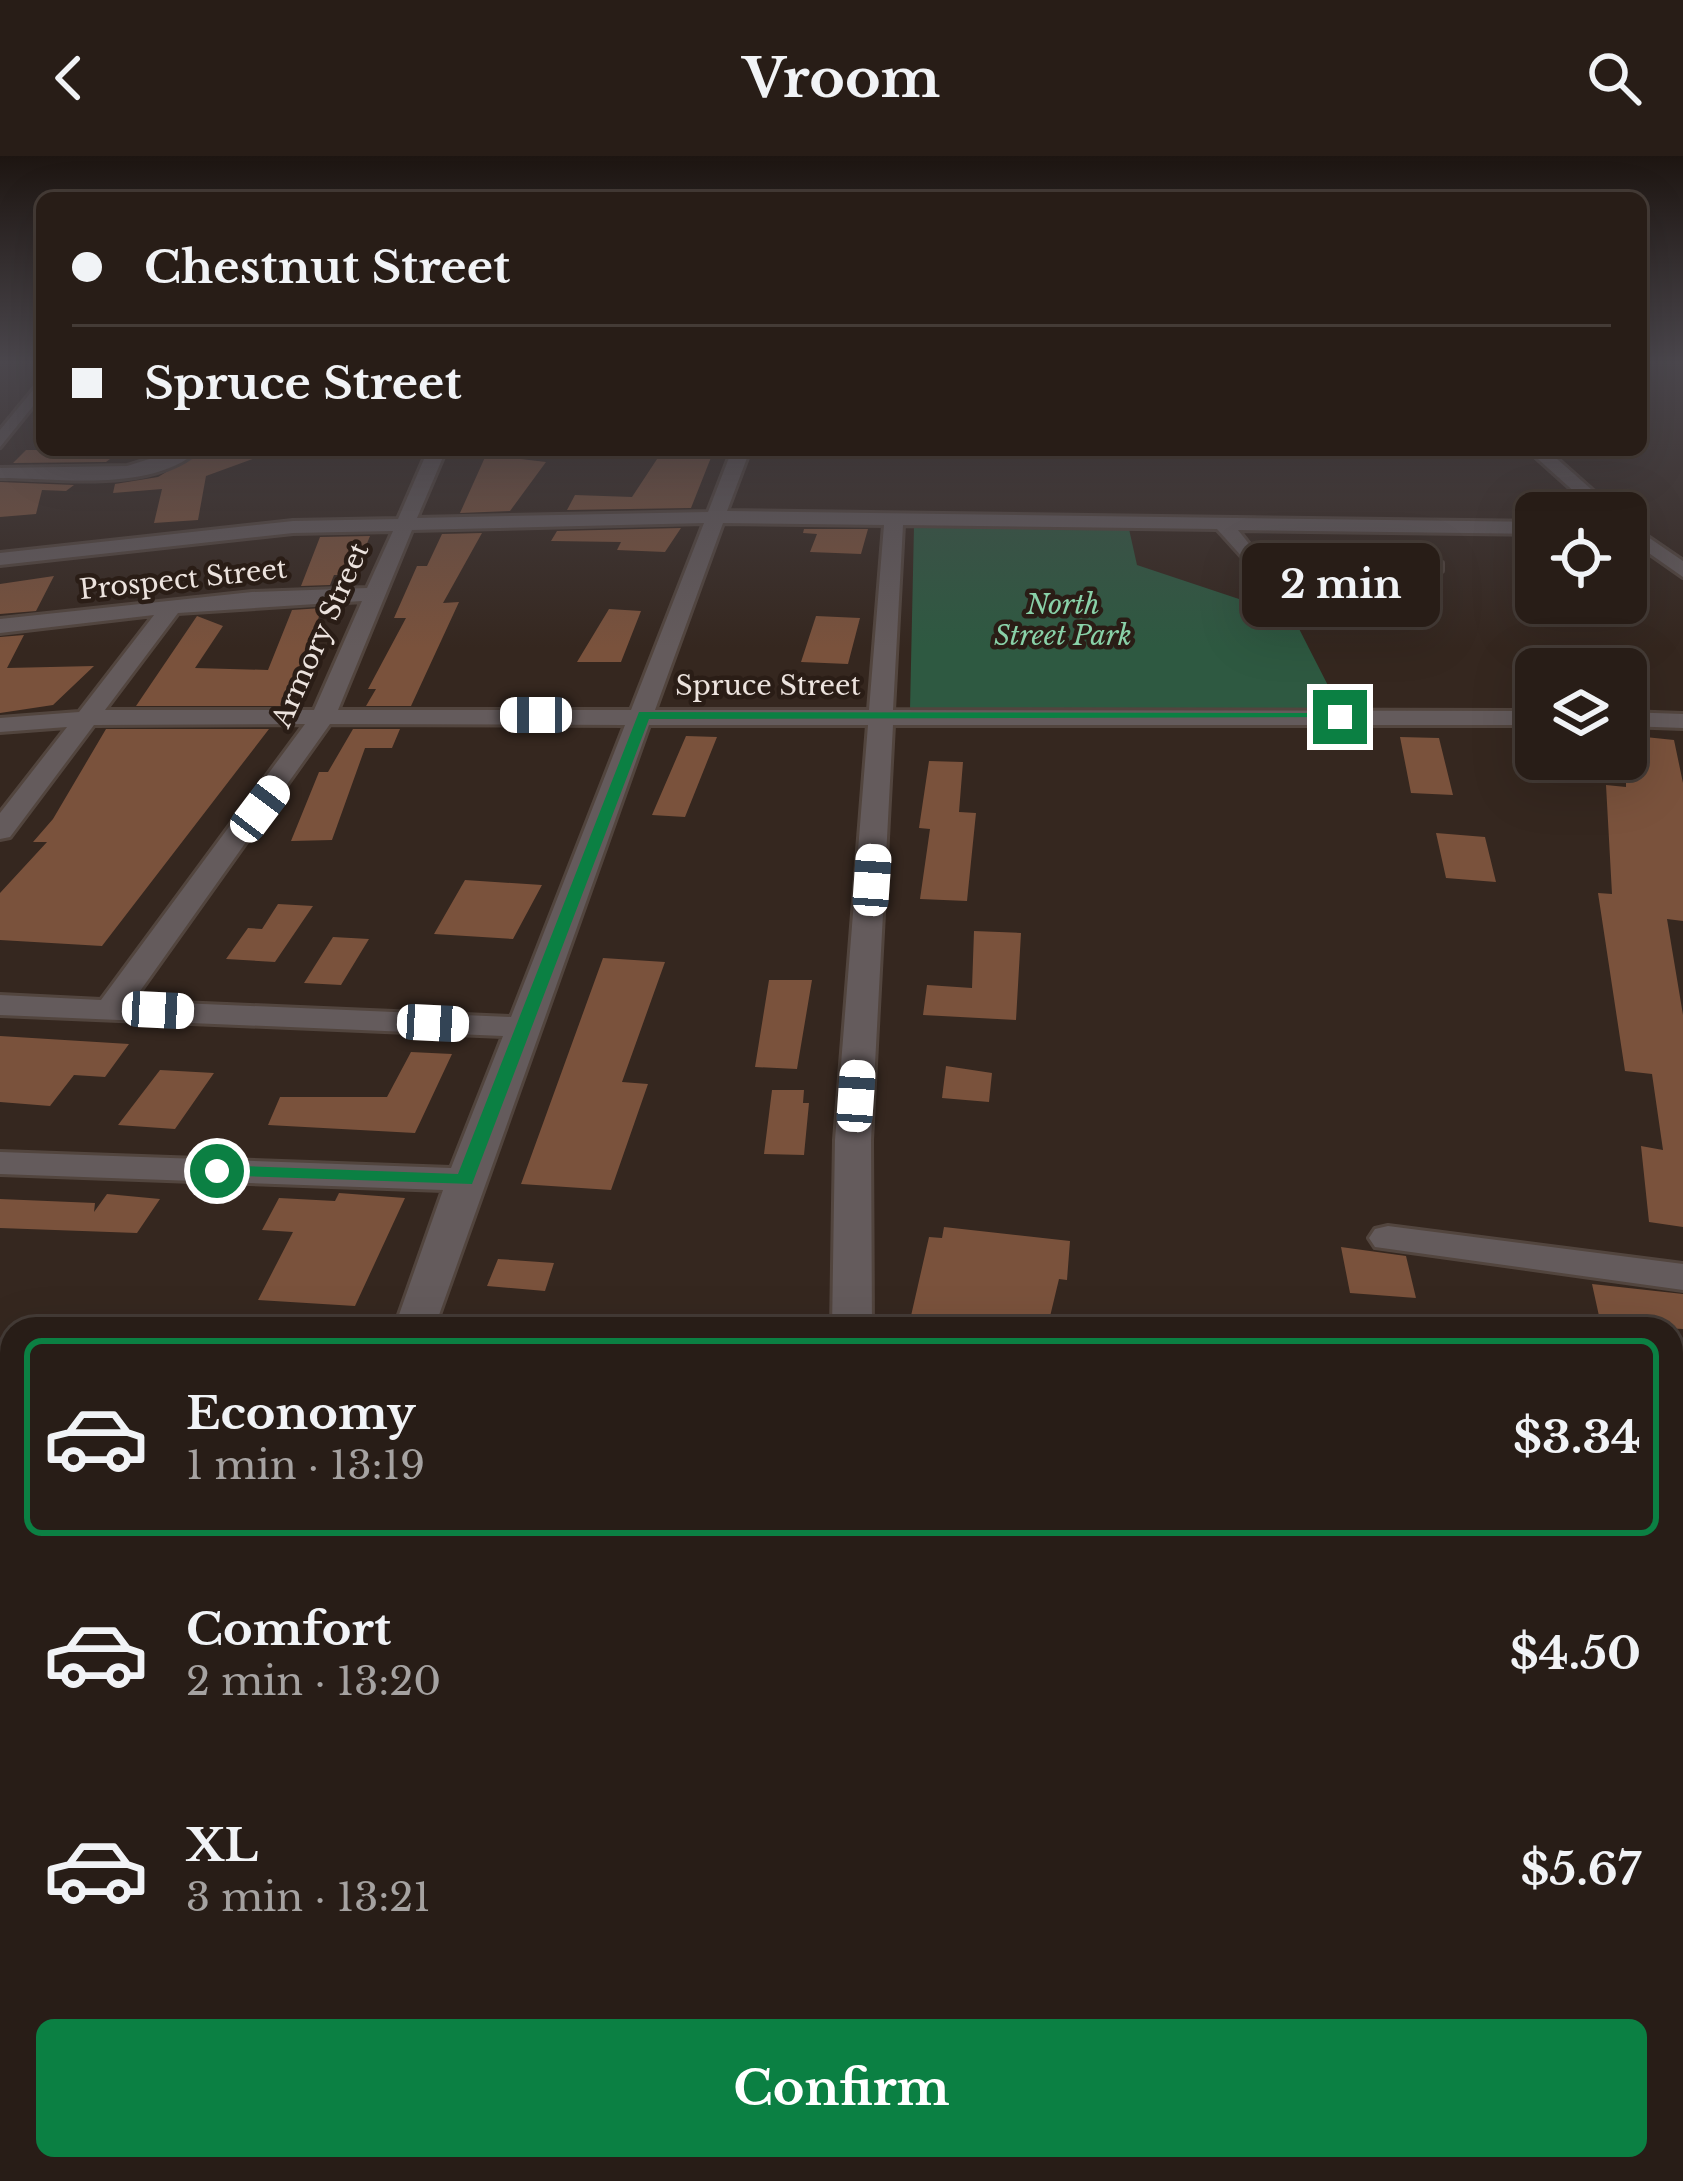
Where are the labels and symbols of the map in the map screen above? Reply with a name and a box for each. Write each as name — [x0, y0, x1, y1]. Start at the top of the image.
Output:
street label: Armory Street — [264, 538, 375, 733]
callout: 2 min — [1241, 543, 1439, 627]
street label: Prospect Street — [78, 552, 288, 606]
park label: North Street Park — [994, 588, 1132, 652]
street label: Spruce Street — [675, 669, 861, 702]
route end — [1313, 690, 1367, 744]
car — [500, 697, 572, 733]
car — [224, 769, 296, 849]
car — [852, 843, 892, 917]
car — [121, 990, 195, 1030]
car — [396, 1003, 470, 1043]
car — [836, 1059, 876, 1133]
route start — [190, 1144, 244, 1198]

